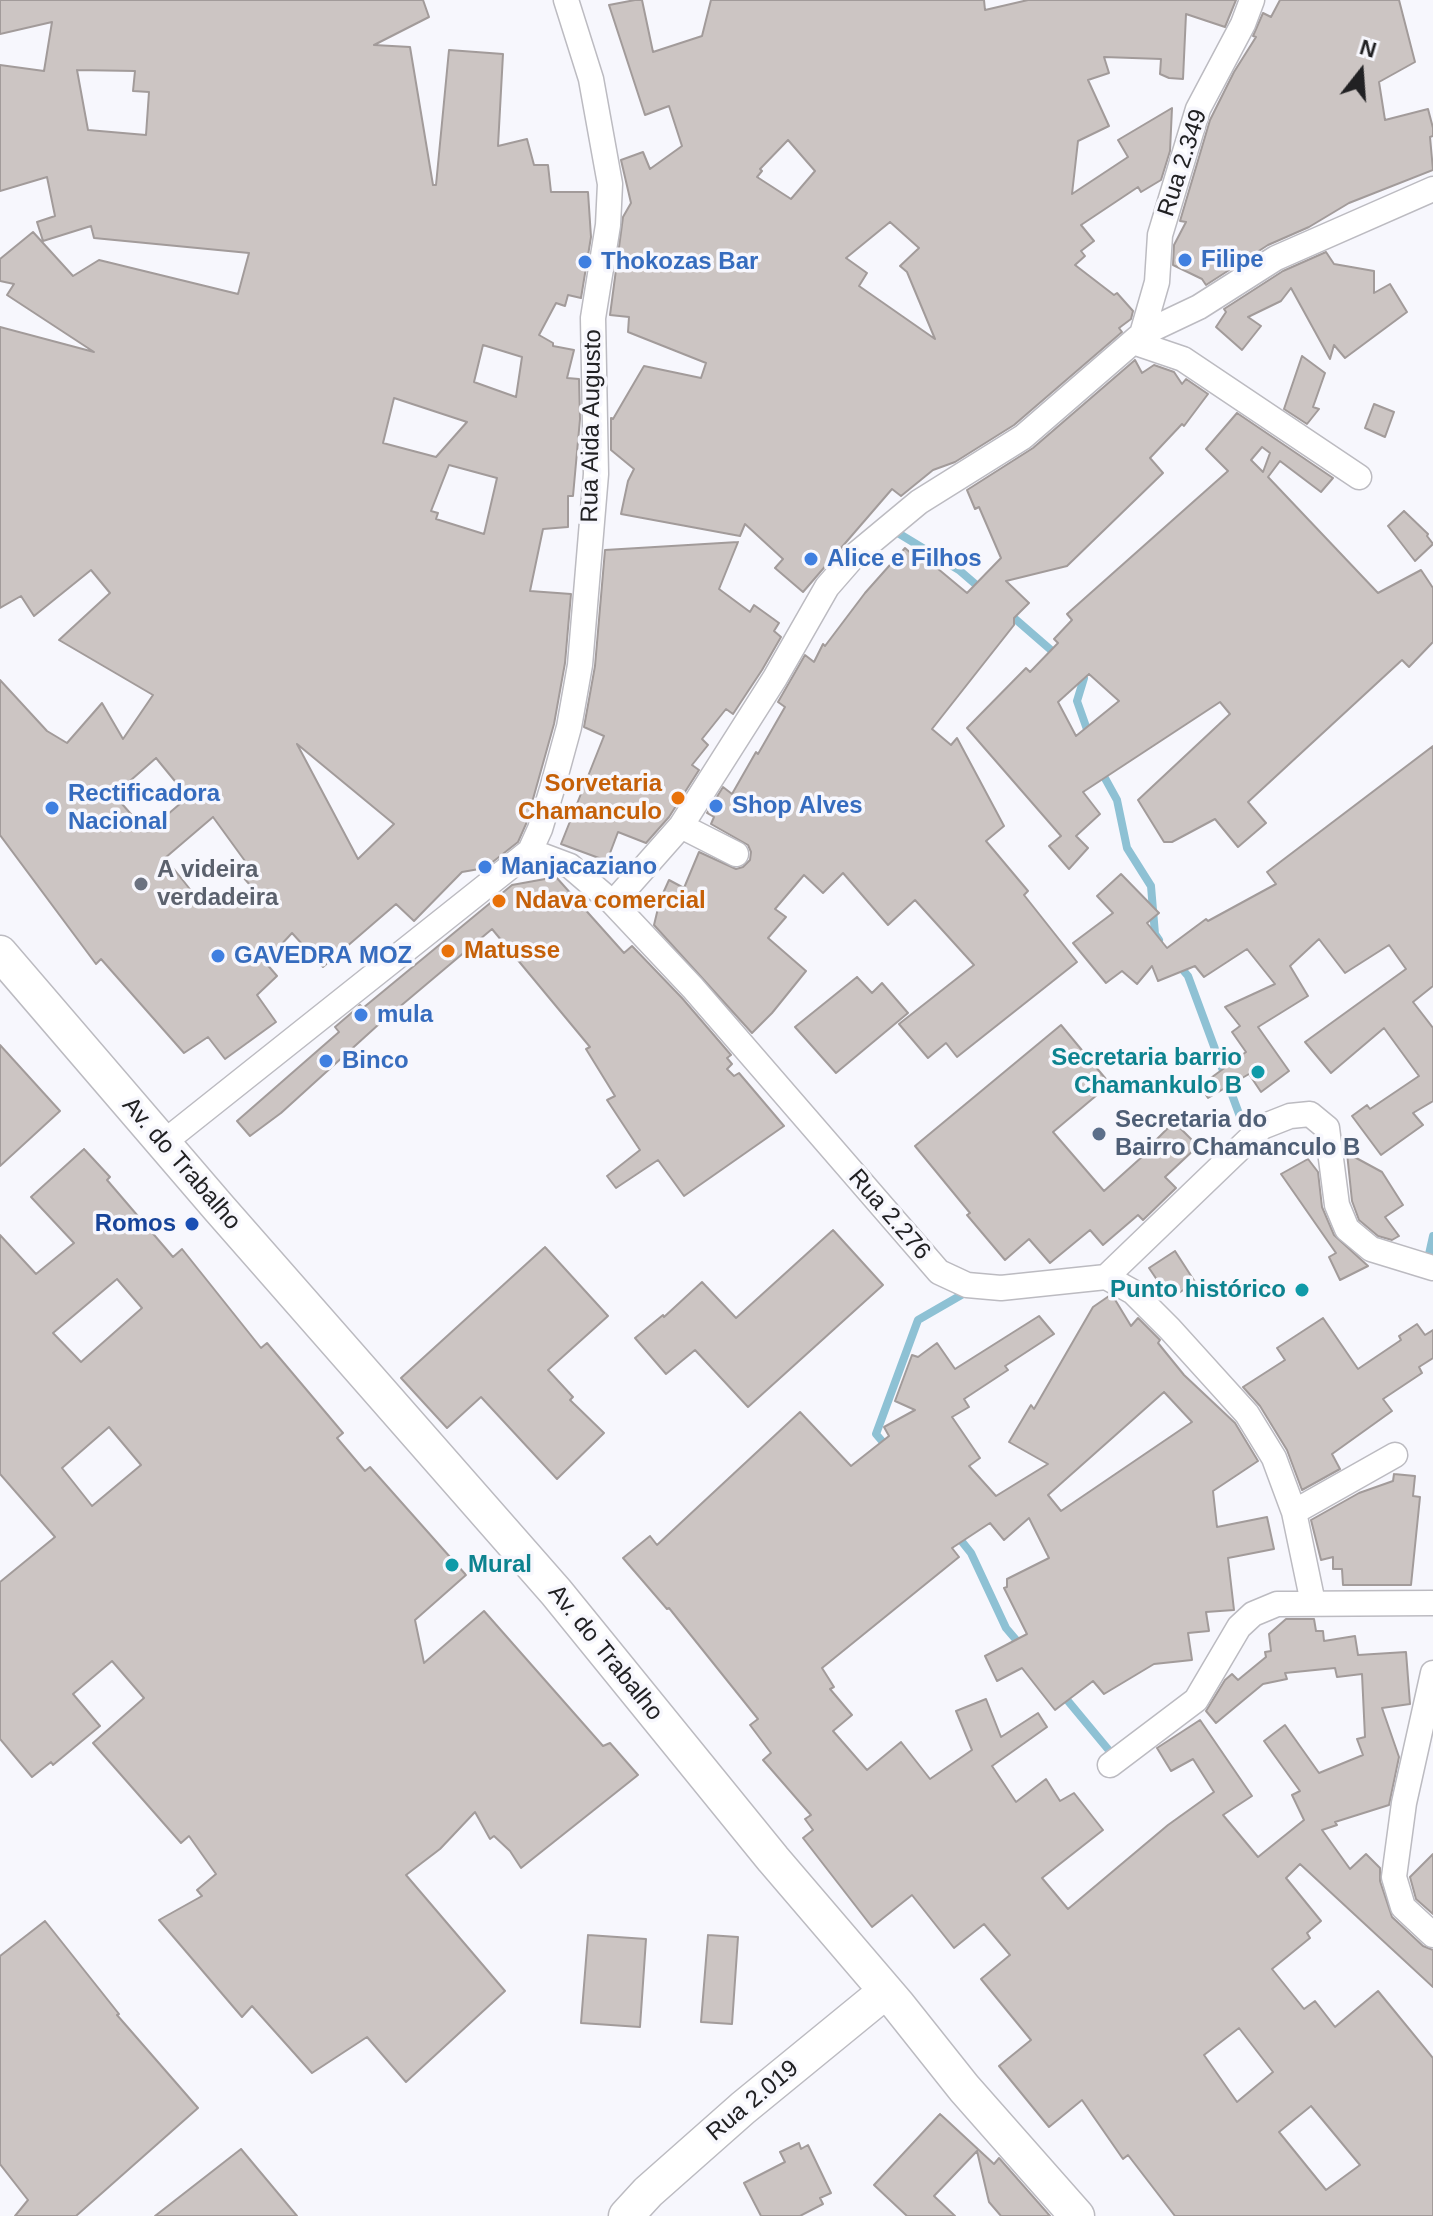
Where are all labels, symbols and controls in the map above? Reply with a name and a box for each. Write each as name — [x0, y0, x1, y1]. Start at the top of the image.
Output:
north arrow — [1321, 32, 1401, 112]
text: N — [1357, 34, 1379, 63]
street label: Rua 2.349 — [1152, 106, 1214, 220]
place label: Filipe — [1201, 246, 1264, 274]
place label: Thokozas Bar — [601, 248, 758, 276]
marker: Filipe — [1176, 251, 1194, 269]
marker: Thokozas Bar — [576, 253, 594, 271]
street label: Rua Aida Augusto — [576, 329, 608, 523]
place label: Alice e Filhos — [827, 545, 982, 573]
marker: Alice e Filhos — [802, 550, 820, 568]
place label: Sorvetaria Chamanculo — [518, 770, 662, 826]
place label: Rectificadora Nacional — [68, 780, 220, 836]
marker: Sorvetaria Chamanculo — [669, 789, 687, 807]
place label: Shop Alves — [732, 792, 863, 820]
marker: Shop Alves — [707, 797, 725, 815]
marker: Rectificadora Nacional — [43, 799, 61, 817]
place label: Manjacaziano — [501, 853, 657, 881]
place label: A videira verdadeira — [157, 856, 278, 912]
marker: Manjacaziano — [476, 858, 494, 876]
marker: A videira verdadeira — [132, 875, 150, 893]
place label: Ndava comercial — [515, 887, 706, 915]
marker: Ndava comercial — [490, 892, 508, 910]
place label: Matusse — [464, 937, 560, 965]
place label: GAVEDRA MOZ — [234, 942, 412, 970]
marker: Matusse — [439, 942, 457, 960]
marker: GAVEDRA MOZ — [209, 947, 227, 965]
place label: mula — [377, 1001, 433, 1029]
marker: mula — [352, 1006, 370, 1024]
place label: Secretaria barrio Chamankulo B — [1051, 1044, 1242, 1100]
place label: Binco — [342, 1047, 409, 1075]
marker: Binco — [317, 1052, 335, 1070]
marker: Secretaria barrio Chamankulo B — [1249, 1063, 1267, 1081]
street label: Av. do Trabalho — [116, 1092, 246, 1236]
place label: Secretaria do Bairro Chamanculo B — [1115, 1106, 1360, 1162]
marker: Secretaria do Bairro Chamanculo B — [1090, 1125, 1108, 1143]
street label: Rua 2.276 — [842, 1164, 936, 1266]
place label: Romos — [95, 1210, 176, 1238]
marker: Romos — [183, 1215, 201, 1233]
place label: Punto histórico — [1110, 1276, 1286, 1304]
marker: Punto histórico — [1293, 1281, 1311, 1299]
place label: Mural — [468, 1551, 532, 1579]
marker: Mural — [443, 1556, 461, 1574]
street label: Av. do Trabalho — [541, 1579, 669, 1727]
street label: Rua 2.019 — [701, 2054, 805, 2148]

